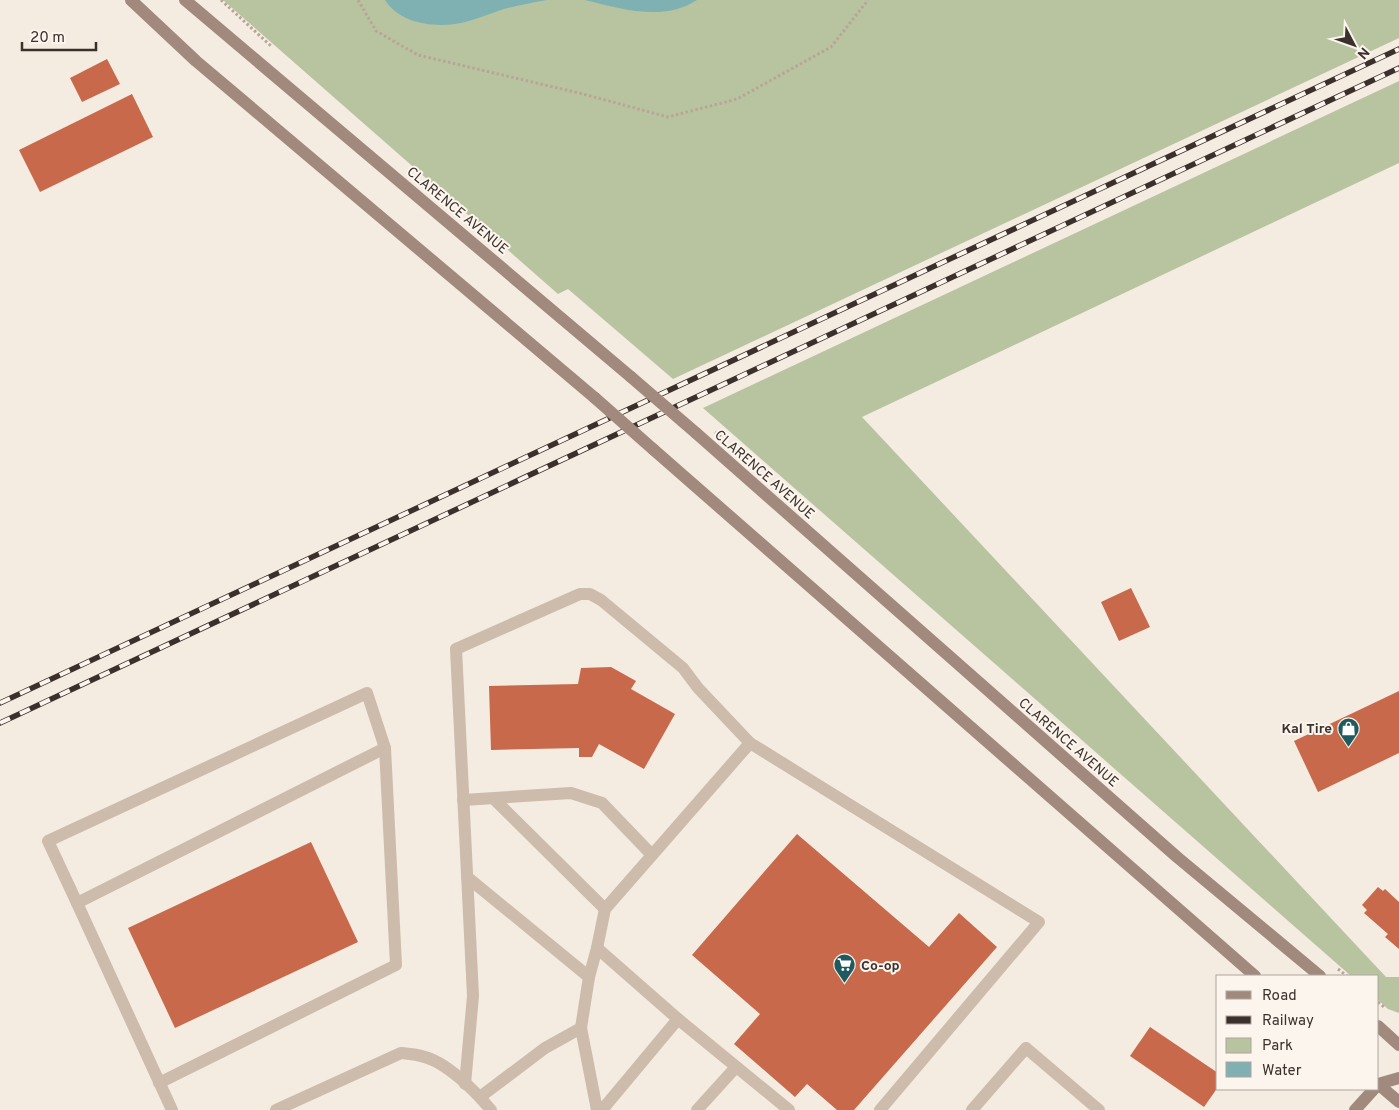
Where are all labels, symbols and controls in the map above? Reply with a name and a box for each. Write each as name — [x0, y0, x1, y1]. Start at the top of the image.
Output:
scale bar — [22, 20, 96, 52]
north arrow — [1329, 20, 1379, 70]
text: 20 m — [30, 29, 65, 48]
text: N — [1353, 43, 1372, 62]
street label: CLARENCE AVENUE — [403, 164, 511, 259]
street label: CLARENCE AVENUE — [710, 427, 818, 523]
street label: CLARENCE AVENUE — [1014, 695, 1122, 791]
shop icon: Kal Tire — [1336, 716, 1360, 747]
place label: Kal Tire — [1281, 721, 1332, 738]
supermarket icon: Co-op — [833, 953, 857, 984]
place label: Co-op — [861, 958, 900, 975]
legend — [1216, 975, 1379, 1090]
text: Road — [1262, 987, 1297, 1006]
text: Railway — [1262, 1012, 1314, 1031]
text: Park — [1262, 1037, 1293, 1056]
text: Water — [1262, 1062, 1302, 1081]

